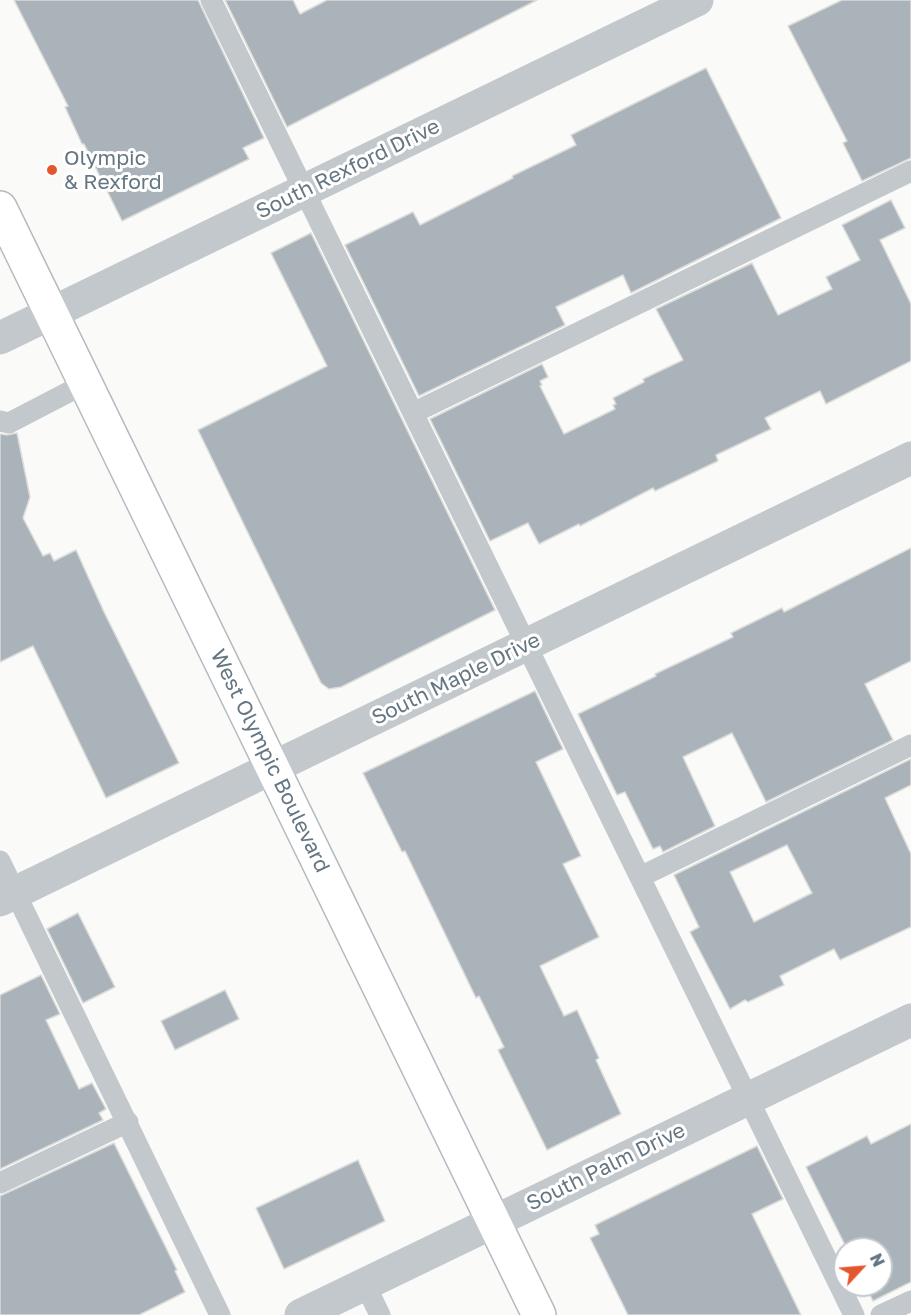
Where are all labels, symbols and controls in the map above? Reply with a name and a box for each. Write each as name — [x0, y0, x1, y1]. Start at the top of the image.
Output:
street label: South Rexford Drive — [252, 114, 444, 224]
place label: Olympic & Rexford — [64, 145, 162, 195]
marker: Olympic & Rexford — [45, 163, 59, 177]
street label: South Maple Drive — [368, 627, 544, 731]
street label: West Olympic Boulevard — [205, 645, 335, 877]
street label: South Palm Drive — [523, 1118, 689, 1216]
north arrow — [833, 1237, 893, 1297]
text: N — [866, 1250, 889, 1270]

